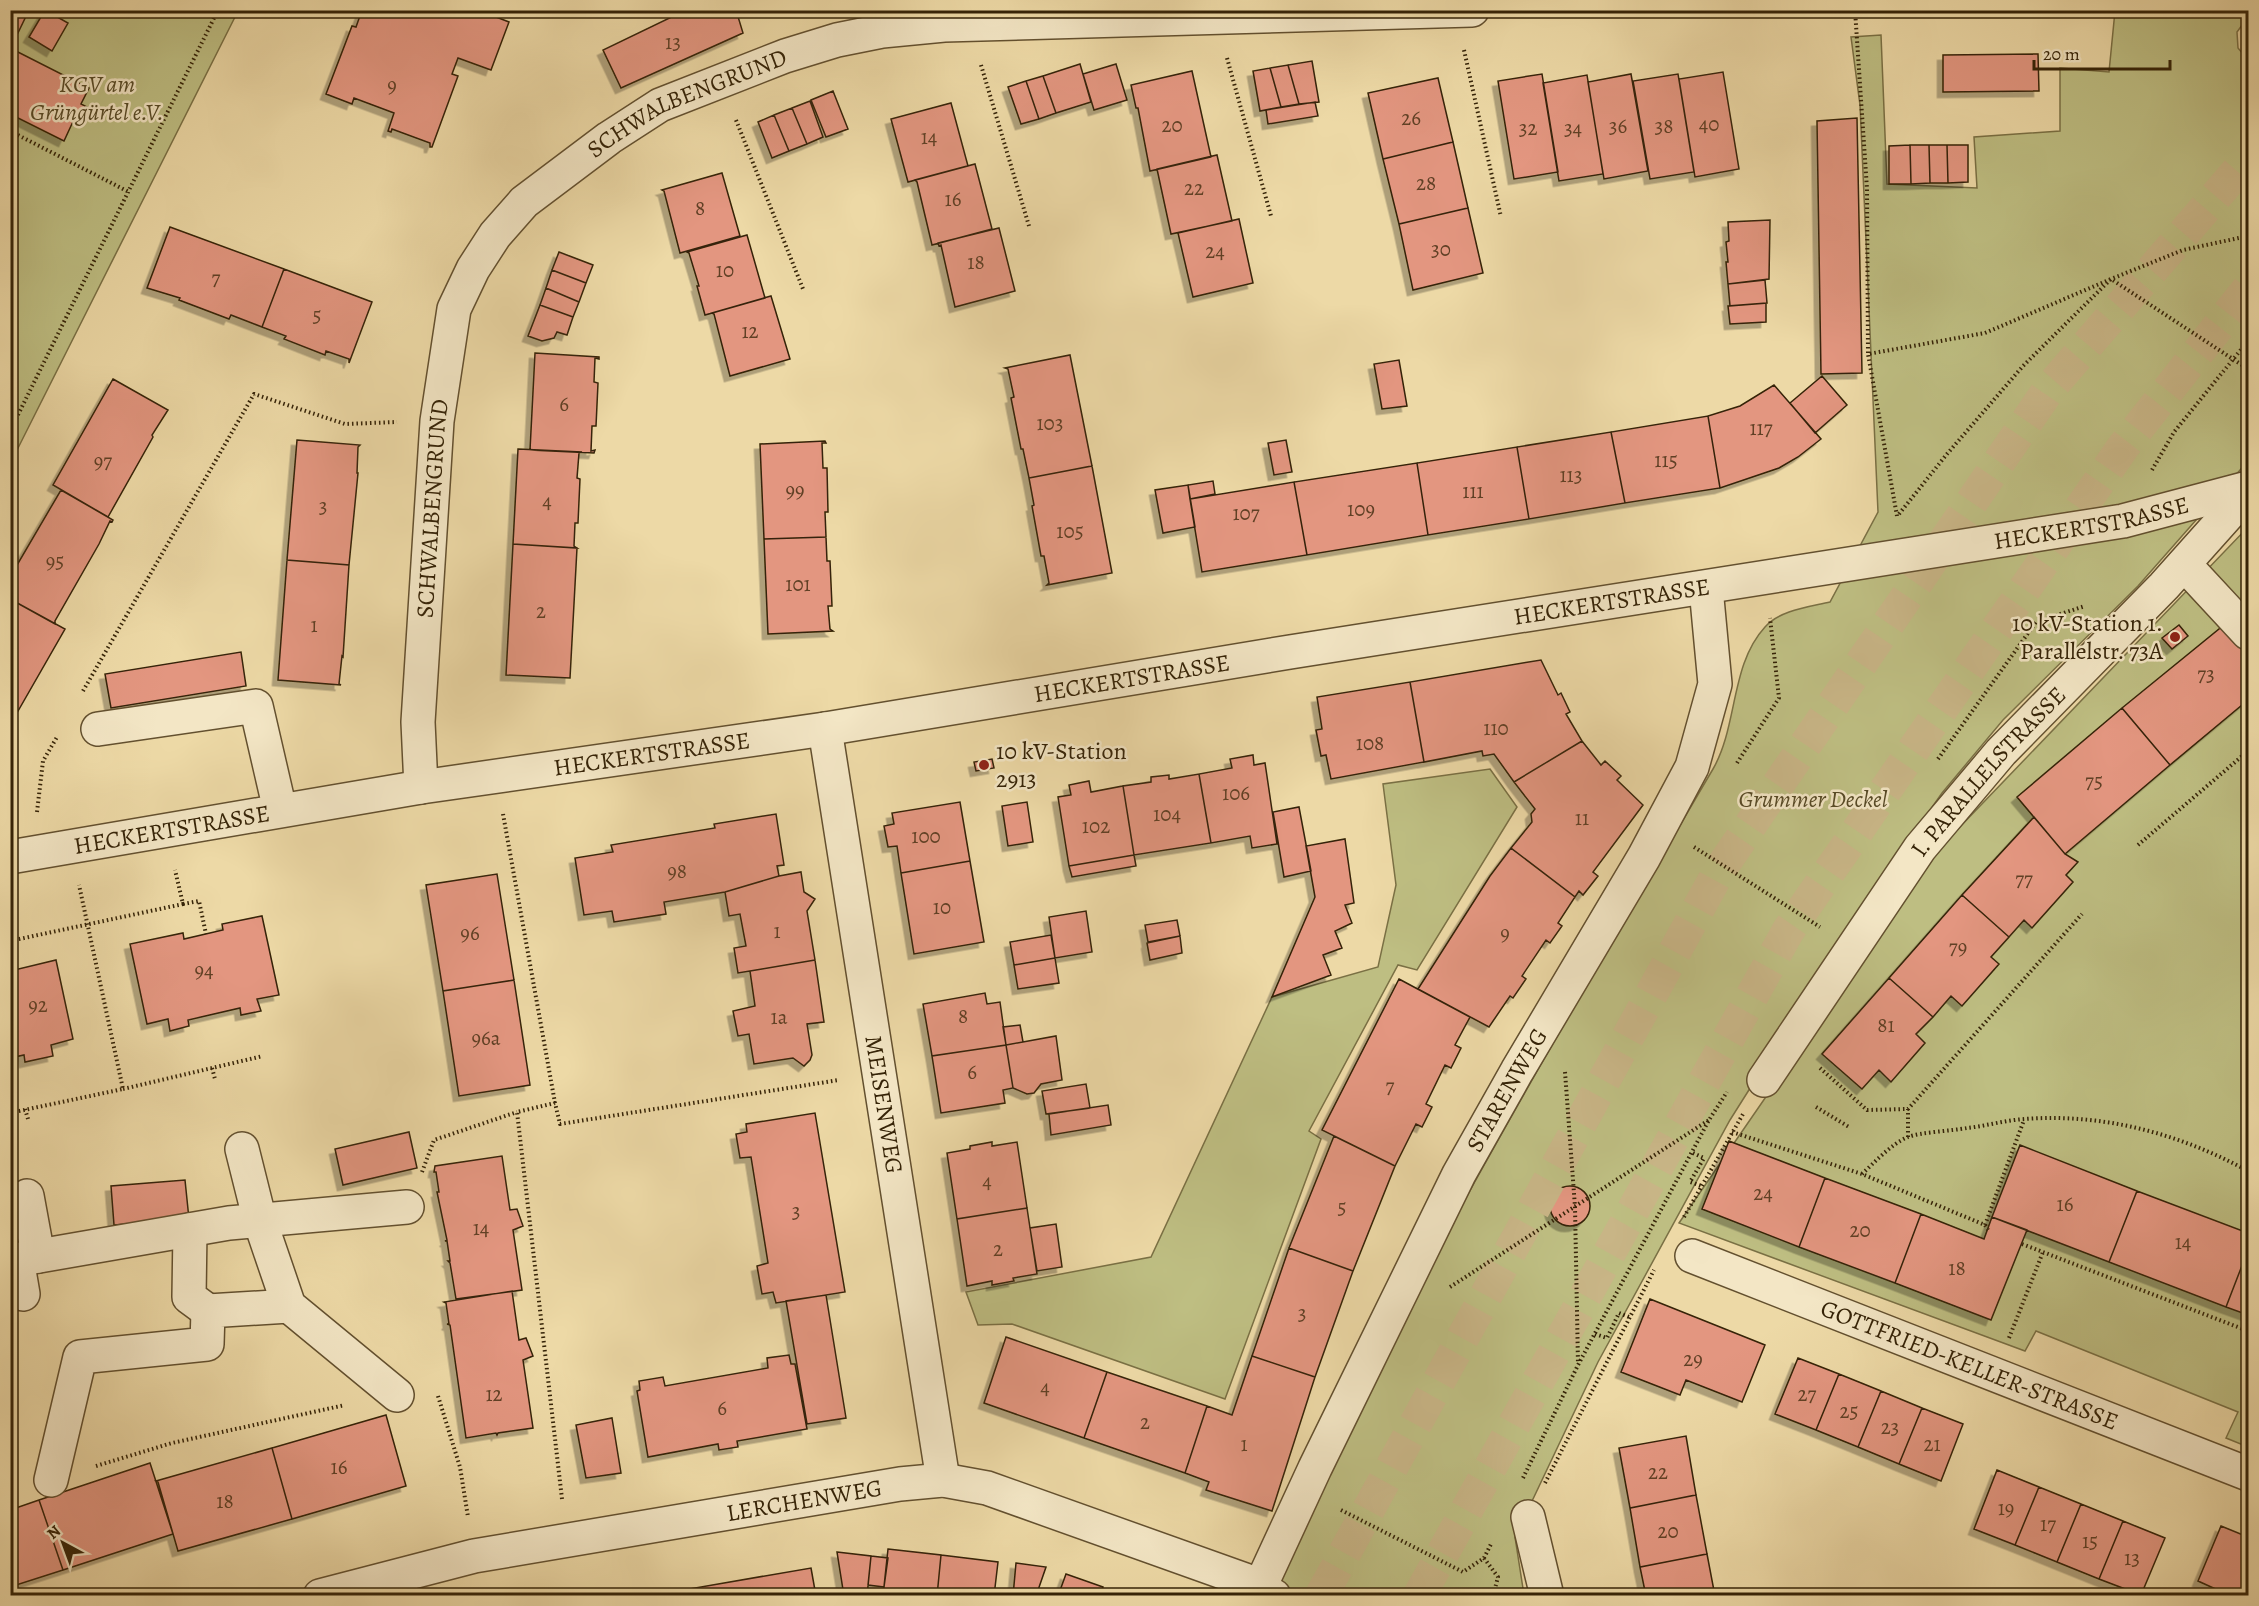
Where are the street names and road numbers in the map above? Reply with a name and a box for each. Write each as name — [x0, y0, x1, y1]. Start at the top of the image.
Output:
street label: SCHWALBENGRUND — [580, 41, 791, 165]
street label: SCHWALBENGRUND — [409, 397, 456, 619]
street label: HECKERTSTRASSE — [1991, 488, 2192, 557]
street label: HECKERTSTRASSE — [1511, 570, 1712, 633]
street label: HECKERTSTRASSE — [1031, 646, 1232, 710]
street label: I. PARALLELSTRASSE — [1903, 679, 2073, 863]
street label: HECKERTSTRASSE — [551, 724, 752, 784]
street label: HECKERTSTRASSE — [71, 797, 272, 862]
street label: STARENWEG — [1459, 1022, 1555, 1158]
street label: MEISENWEG — [857, 1033, 911, 1176]
street label: GOTTFRIED-KELLER-STRASSE — [1816, 1292, 2123, 1438]
street label: LERCHENWEG — [724, 1471, 884, 1529]

